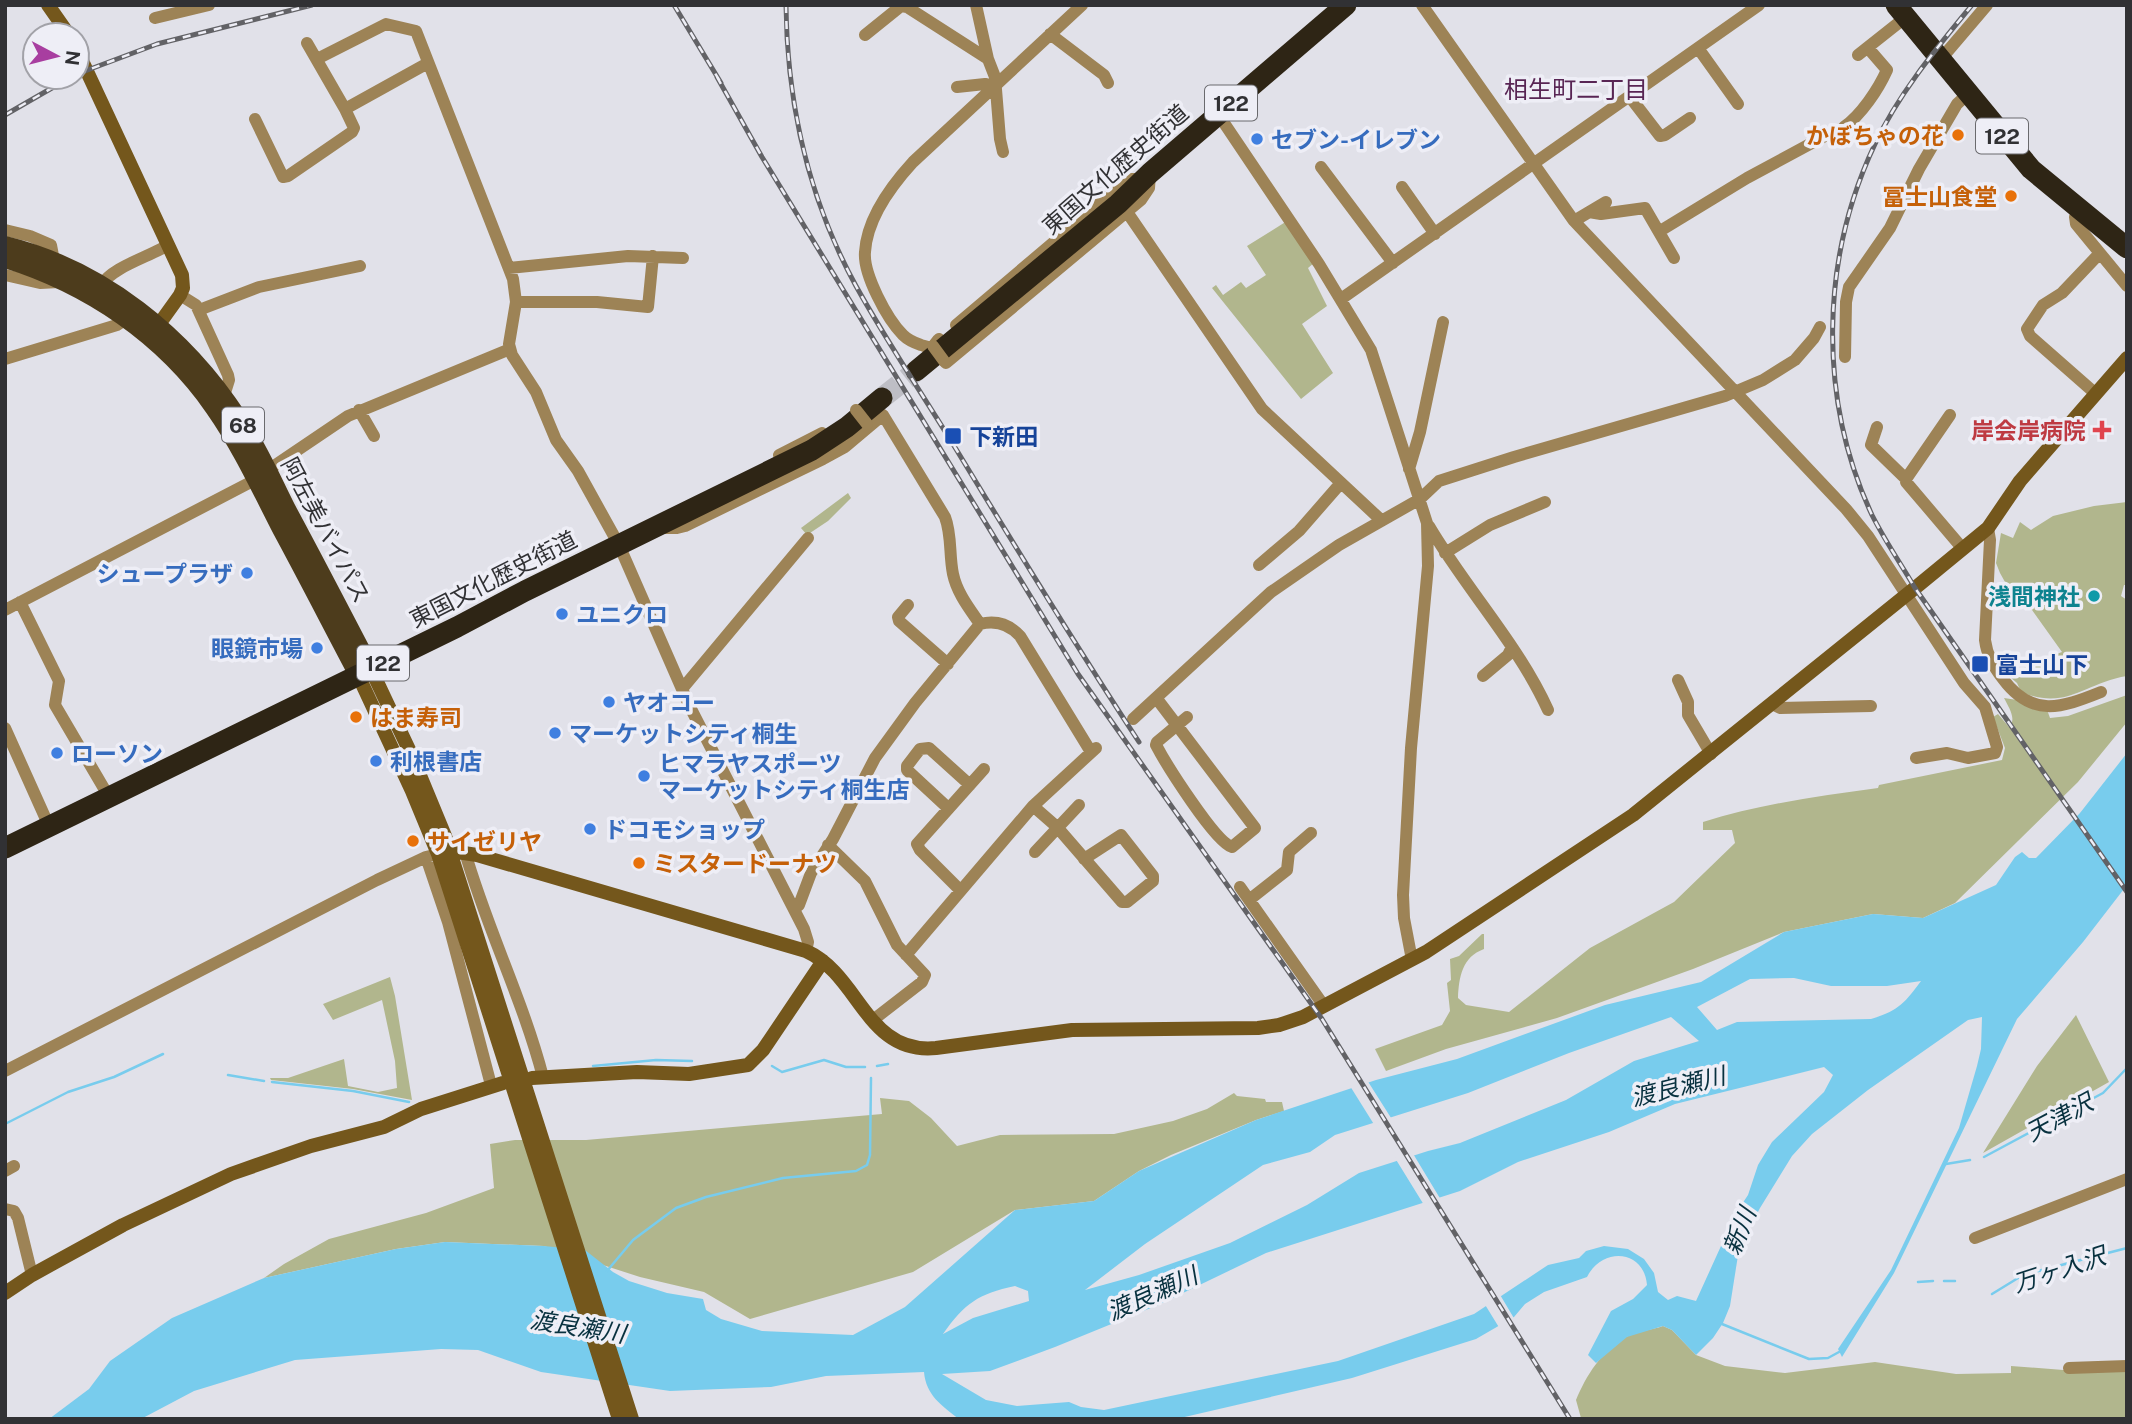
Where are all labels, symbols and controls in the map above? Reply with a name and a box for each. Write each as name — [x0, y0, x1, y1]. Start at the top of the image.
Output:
north arrow — [21, 21, 91, 91]
text: N — [61, 49, 85, 67]
district label: 相生町二丁目 — [1504, 75, 1648, 103]
road number: 122 — [1205, 86, 1257, 120]
street label: 東国文化歴史街道 — [1037, 98, 1193, 240]
road number: 122 — [1976, 118, 2028, 154]
place label: かぼちゃの花 — [1806, 122, 1944, 149]
place label: セブン-イレブン — [1271, 126, 1441, 153]
marker: かぼちゃの花 — [1950, 127, 1966, 143]
marker: セブン-イレブン — [1249, 131, 1265, 147]
place label: 冨士山食堂 — [1882, 183, 1997, 210]
marker: 冨士山食堂 — [2003, 188, 2019, 204]
road number: 68 — [222, 408, 264, 442]
place label: 岸会岸病院 — [1971, 417, 2086, 444]
marker: 岸会岸病院 — [2092, 420, 2112, 440]
place label: 下新田 — [969, 423, 1038, 450]
marker: 下新田 — [943, 426, 963, 446]
street label: 阿左美バイパス — [276, 453, 376, 607]
street label: 東国文化歴史街道 — [405, 525, 581, 633]
place label: シュープラザ — [96, 560, 233, 587]
marker: シュープラザ — [239, 565, 255, 581]
place label: 浅間神社 — [1988, 583, 2080, 610]
marker: 浅間神社 — [2086, 588, 2102, 604]
place label: ユニクロ — [576, 601, 668, 628]
marker: ユニクロ — [554, 606, 570, 622]
place label: 眼鏡市場 — [211, 635, 303, 662]
marker: 眼鏡市場 — [309, 640, 325, 656]
road number: 122 — [357, 646, 409, 680]
place label: 富士山下 — [1996, 651, 2088, 678]
marker: 富士山下 — [1970, 654, 1990, 674]
place label: ヤオコー — [623, 689, 715, 716]
marker: ヤオコー — [601, 694, 617, 710]
place label: はま寿司 — [370, 704, 462, 731]
marker: はま寿司 — [348, 709, 364, 725]
place label: マーケットシティ桐生 — [569, 720, 798, 747]
marker: マーケットシティ桐生 — [547, 725, 563, 741]
place label: ローソン — [71, 740, 163, 767]
marker: ローソン — [49, 745, 65, 761]
place label: 利根書店 — [390, 748, 482, 775]
place label: ヒマラヤスポーツ マーケットシティ桐生店 — [658, 750, 910, 803]
marker: 利根書店 — [368, 753, 384, 769]
marker: ヒマラヤスポーツ マーケットシティ桐生店 — [636, 768, 652, 784]
place label: ドコモショップ — [604, 816, 765, 843]
marker: ドコモショップ — [582, 821, 598, 837]
place label: サイゼリヤ — [427, 828, 542, 855]
marker: サイゼリヤ — [405, 833, 421, 849]
place label: ミスタードーナツ — [653, 850, 837, 877]
marker: ミスタードーナツ — [631, 855, 647, 871]
water label: 渡良瀬川 — [1628, 1060, 1731, 1111]
water label: 天津沢 — [2021, 1086, 2100, 1146]
water label: 新川 — [1717, 1201, 1762, 1258]
water label: 万ヶ入沢 — [2009, 1240, 2112, 1297]
water label: 渡良瀬川 — [1102, 1259, 1204, 1325]
water label: 渡良瀬川 — [528, 1305, 631, 1348]

